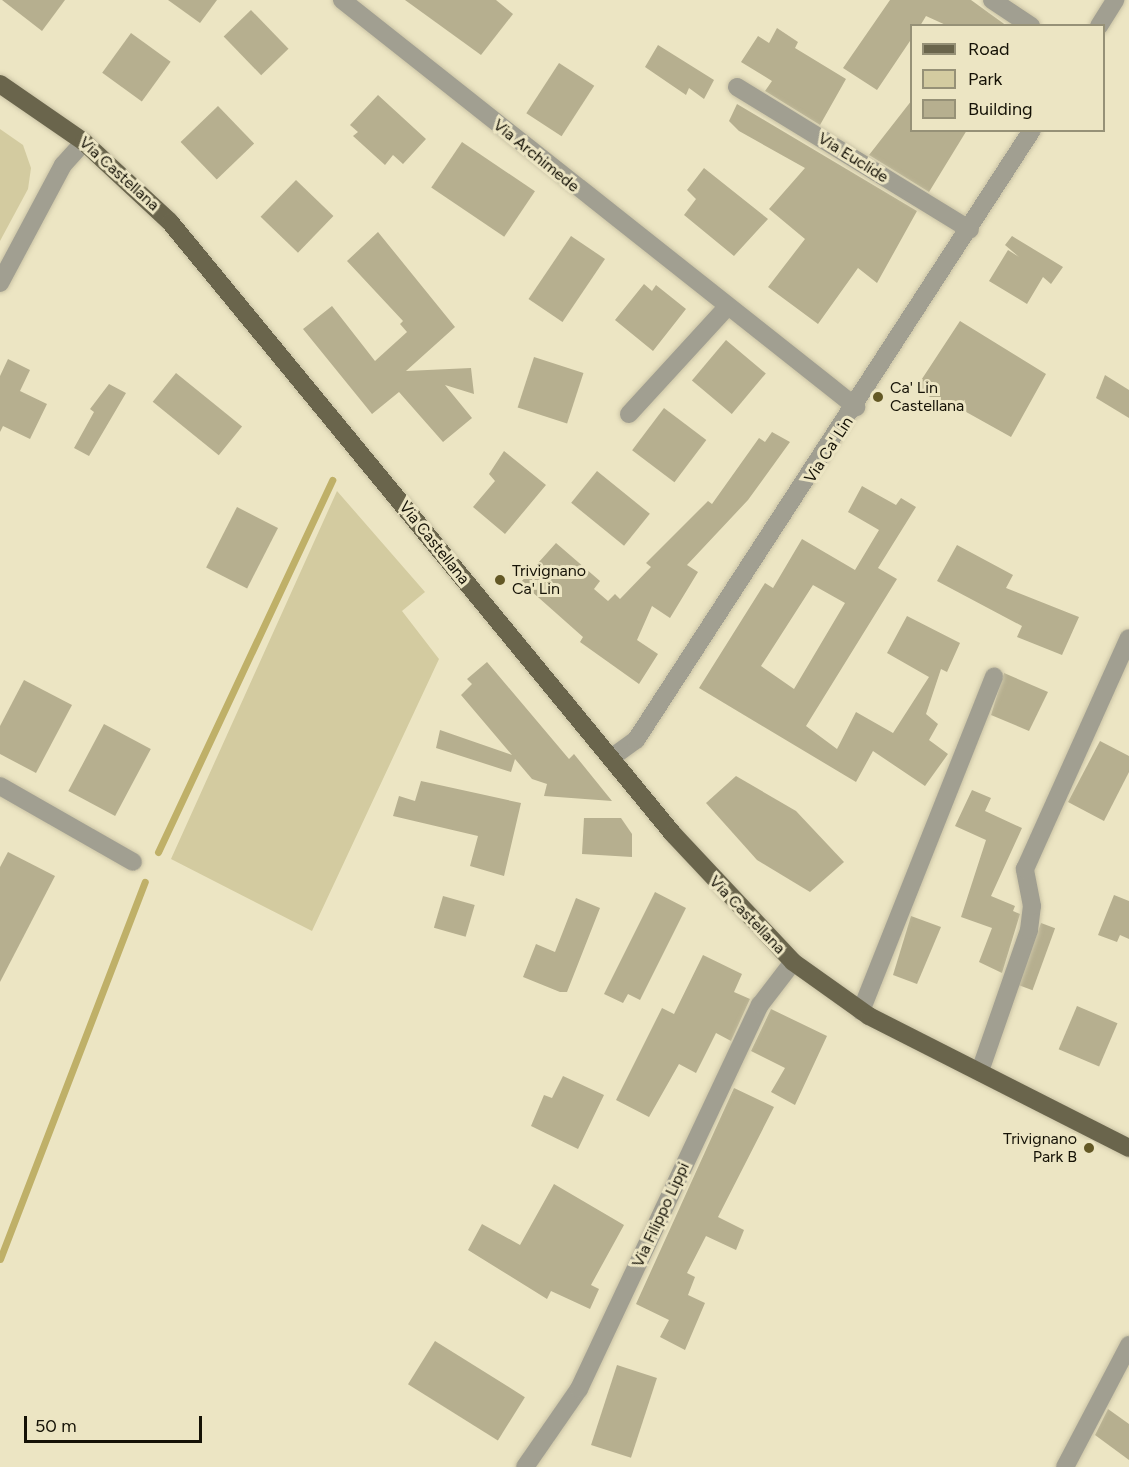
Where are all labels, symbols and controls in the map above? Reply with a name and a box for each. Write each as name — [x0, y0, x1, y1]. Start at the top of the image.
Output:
legend — [910, 24, 1105, 132]
text: Road — [968, 38, 1009, 60]
text: Park — [968, 68, 1002, 90]
text: Building — [968, 98, 1033, 120]
street label: Via Archimede — [489, 116, 583, 196]
street label: Via Euclide — [814, 129, 892, 187]
street label: Via Castellana — [75, 133, 163, 215]
place label: Ca' Lin Castellana — [890, 378, 964, 416]
marker: Ca' Lin Castellana — [871, 390, 885, 404]
street label: Via Ca' Lin — [801, 413, 857, 487]
street label: Via Castellana — [395, 498, 473, 588]
place label: Trivignano Ca' Lin — [512, 561, 586, 599]
marker: Trivignano Ca' Lin — [493, 573, 507, 587]
street label: Via Castellana — [705, 872, 789, 958]
place label: Trivignano Park B — [1003, 1129, 1077, 1167]
marker: Trivignano Park B — [1082, 1141, 1096, 1155]
street label: Via Filippo Lippi — [628, 1160, 694, 1270]
scale bar — [27, 1404, 206, 1442]
text: 50 m — [35, 1415, 77, 1437]

